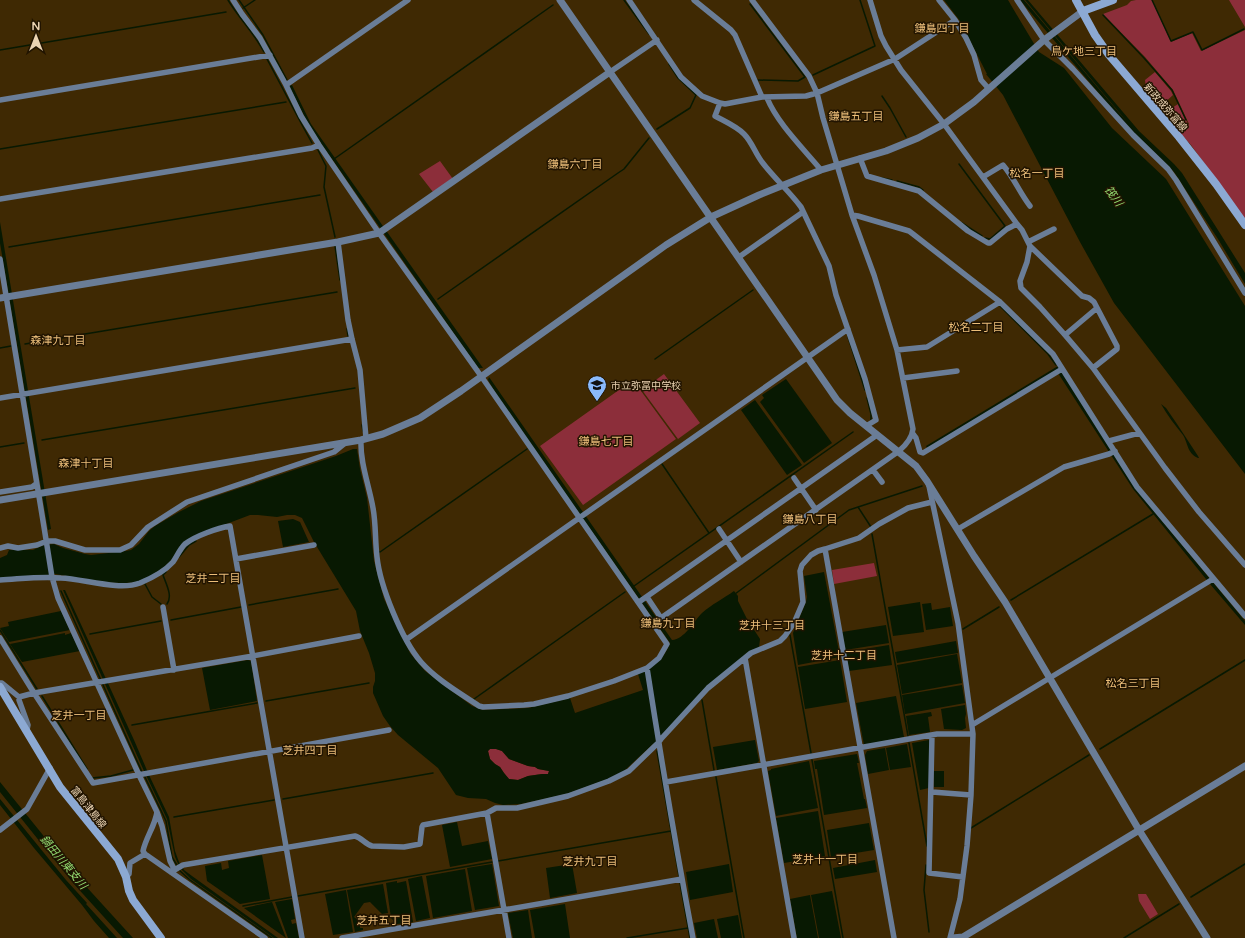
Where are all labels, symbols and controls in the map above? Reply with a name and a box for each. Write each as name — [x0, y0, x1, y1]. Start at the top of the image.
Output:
north arrow — [16, 16, 56, 56]
text: N — [32, 20, 40, 33]
district label: 鎌島四丁目 — [915, 22, 970, 35]
district label: 鳥ケ地三丁目 — [1051, 45, 1117, 58]
street label: 新政成弥富線 — [1141, 81, 1189, 134]
district label: 鎌島五丁目 — [829, 110, 884, 123]
district label: 鎌島六丁目 — [548, 158, 603, 171]
district label: 松名一丁目 — [1010, 167, 1065, 180]
water label: 筏川 — [1102, 184, 1126, 210]
district label: 松名二丁目 — [949, 321, 1004, 334]
district label: 森津九丁目 — [31, 334, 86, 347]
school or university icon: 市立弥冨中学校 — [586, 374, 608, 402]
place label: 市立弥冨中学校 — [611, 380, 681, 392]
district label: 鎌島七丁目 — [579, 435, 634, 448]
district label: 森津十丁目 — [59, 457, 114, 470]
district label: 鎌島八丁目 — [783, 513, 838, 526]
district label: 芝井二丁目 — [186, 572, 241, 585]
district label: 鎌島九丁目 — [641, 617, 696, 630]
district label: 芝井十三丁目 — [739, 619, 805, 632]
district label: 芝井十二丁目 — [811, 649, 877, 662]
district label: 松名三丁目 — [1106, 677, 1161, 690]
district label: 芝井一丁目 — [52, 709, 107, 722]
district label: 芝井四丁目 — [283, 744, 338, 757]
street label: 富島津島線 — [68, 784, 109, 831]
water label: 鍋田川東支川 — [37, 833, 90, 893]
district label: 芝井十一丁目 — [792, 853, 858, 866]
district label: 芝井九丁目 — [563, 855, 618, 868]
district label: 芝井五丁目 — [357, 914, 412, 927]

